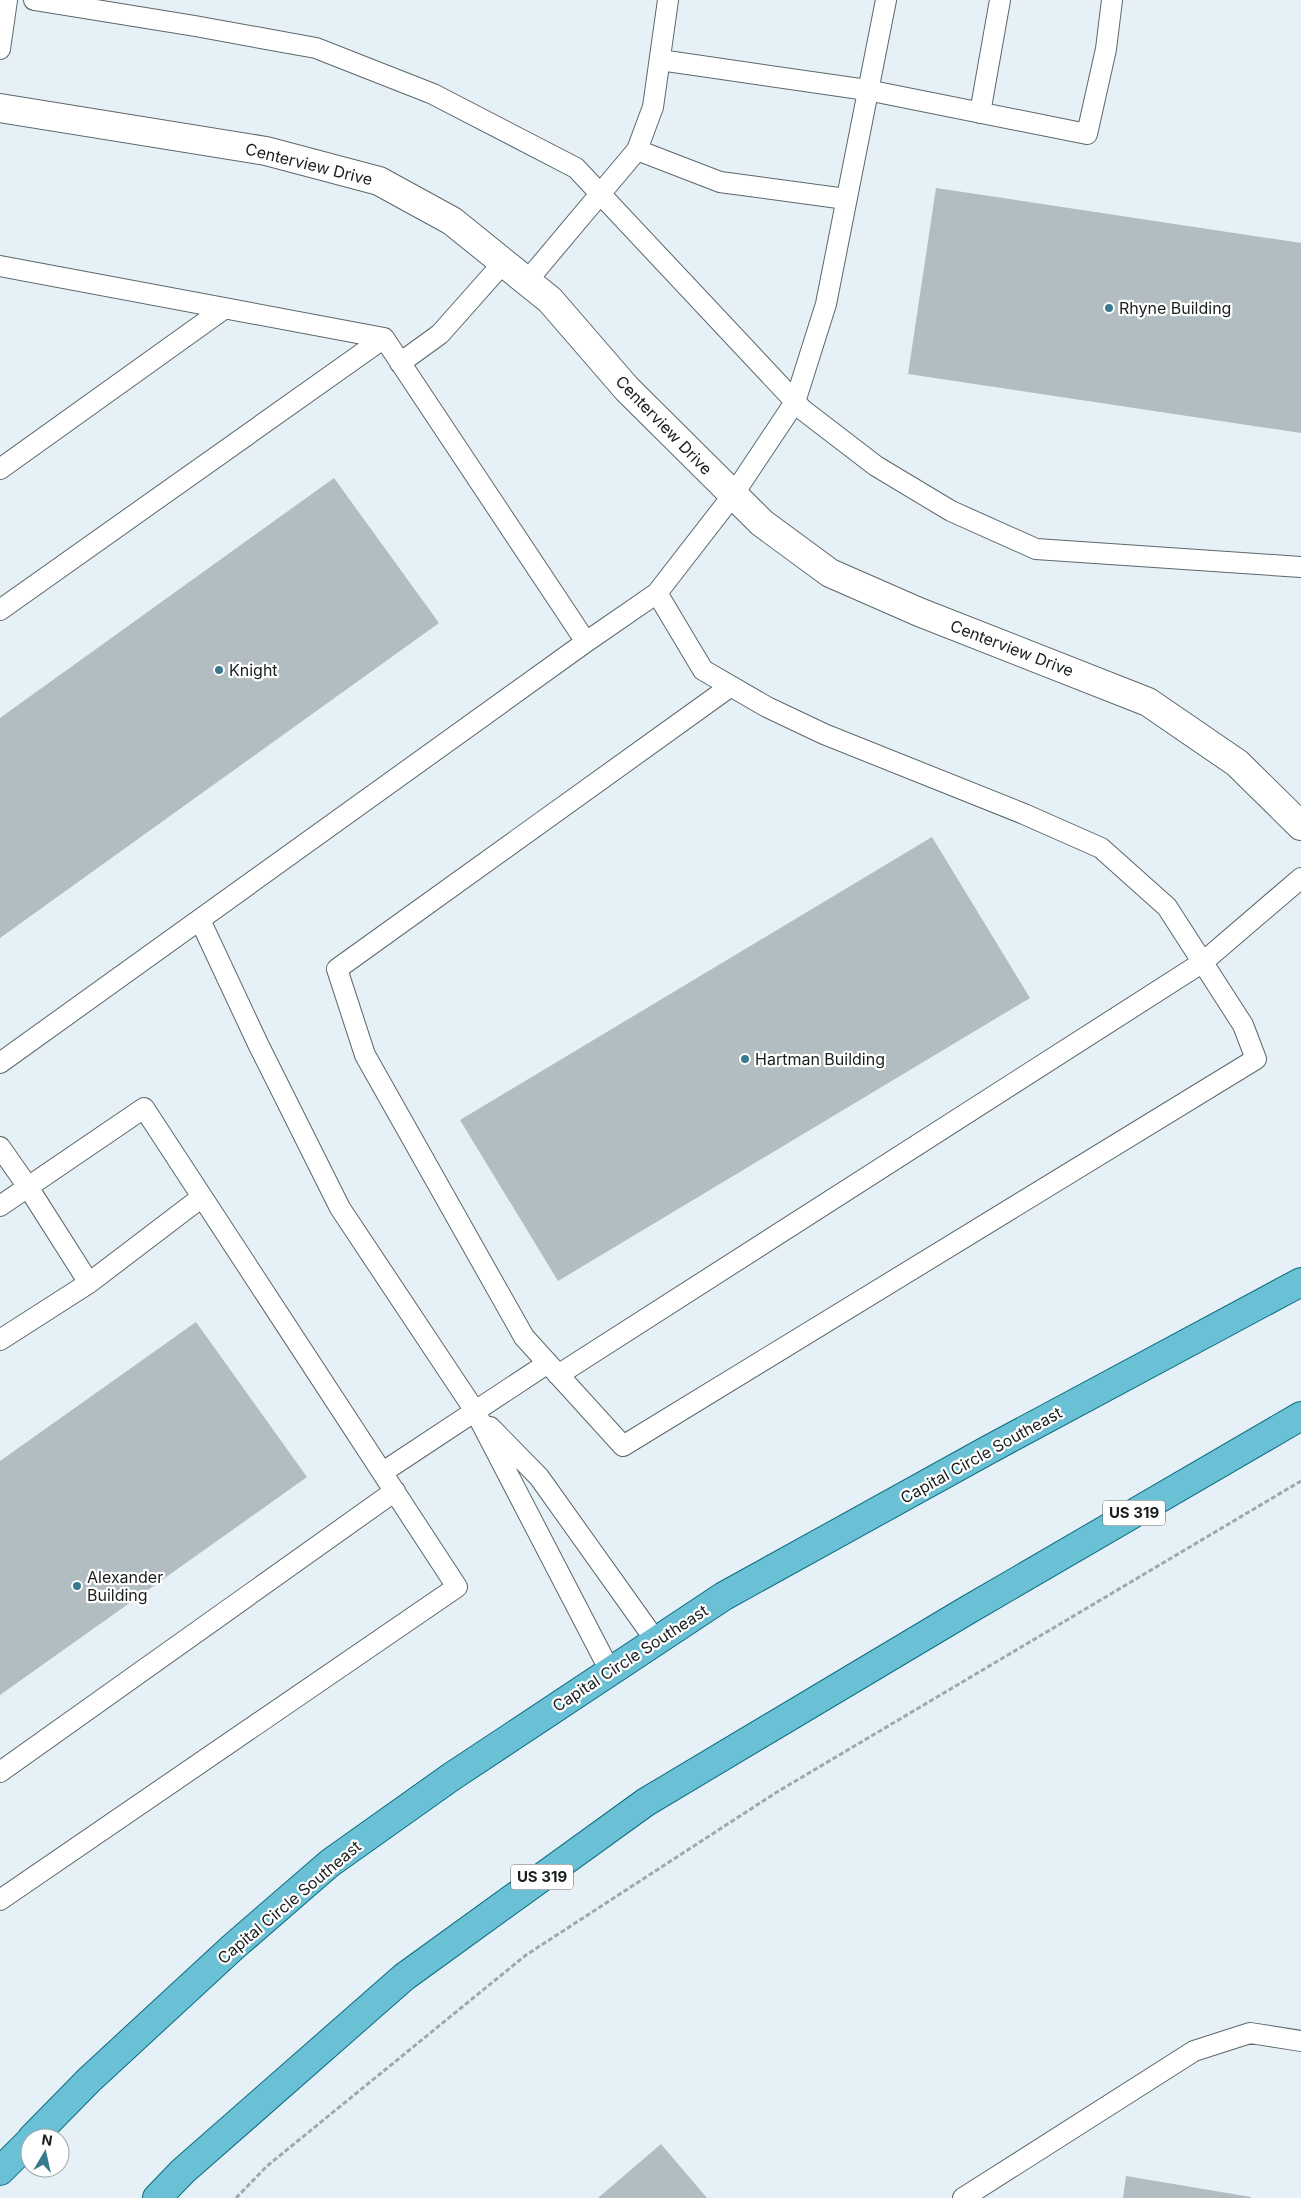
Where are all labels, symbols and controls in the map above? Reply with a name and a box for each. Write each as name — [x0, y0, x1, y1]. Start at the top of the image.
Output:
street label: Centerview Drive — [243, 139, 375, 189]
place label: Rhyne Building — [1119, 298, 1231, 318]
marker: Rhyne Building — [1103, 302, 1115, 314]
street label: Centerview Drive — [612, 371, 716, 479]
street label: Centerview Drive — [948, 615, 1076, 681]
place label: Knight — [229, 660, 278, 680]
marker: Knight — [213, 664, 225, 676]
place label: Hartman Building — [755, 1049, 885, 1069]
marker: Hartman Building — [739, 1053, 751, 1065]
street label: Capital Circle Southeast — [897, 1402, 1065, 1508]
road number: US 319 — [1103, 1500, 1165, 1526]
place label: Alexander Building — [87, 1567, 163, 1605]
marker: Alexander Building — [71, 1580, 83, 1592]
street label: Capital Circle Southeast — [549, 1600, 711, 1716]
street label: Capital Circle Southeast — [213, 1836, 365, 1968]
road number: US 319 — [511, 1864, 573, 1890]
north arrow — [20, 2128, 70, 2178]
text: N — [41, 2130, 54, 2149]

